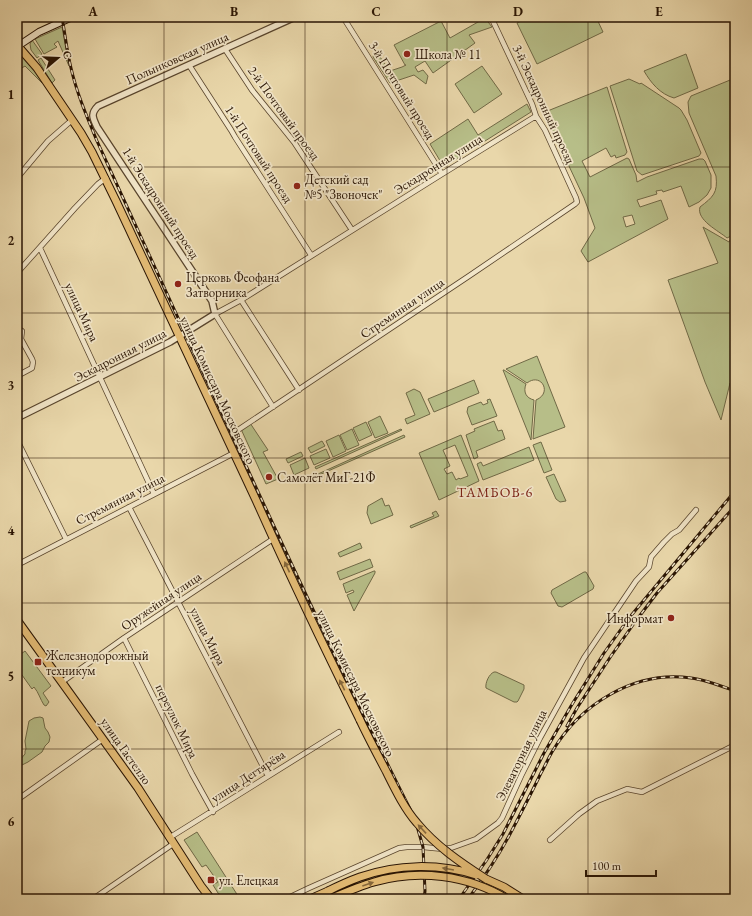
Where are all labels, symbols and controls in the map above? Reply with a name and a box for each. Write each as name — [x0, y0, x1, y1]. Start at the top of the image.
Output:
text: A — [87, 3, 98, 20]
text: B — [230, 3, 238, 20]
text: C — [371, 3, 381, 20]
text: D — [513, 3, 523, 20]
text: E — [655, 3, 663, 20]
street label: Полынковская улица — [123, 27, 232, 88]
north arrow — [38, 38, 78, 78]
street label: 3-й Почтовый проезд — [365, 38, 439, 142]
street label: 3-й Эскадронный проезд — [509, 42, 579, 166]
place label: Школа № 11 — [415, 46, 481, 63]
text: С — [60, 49, 75, 61]
marker: Школа № 11 — [402, 49, 412, 59]
street label: 2-й Почтовый проезд — [244, 63, 324, 164]
text: 1 — [8, 86, 15, 103]
street label: 1-й Почтовый проезд — [221, 102, 297, 206]
street label: Эскадронная улица — [391, 130, 486, 198]
street label: 1-й Эскадронный проезд — [119, 144, 203, 262]
place label: Детский сад №5 "Звоночек" — [305, 171, 383, 203]
marker: Детский сад №5 "Звоночек" — [292, 181, 302, 191]
text: 2 — [8, 232, 15, 249]
place label: Церковь Феофана Затворника — [186, 269, 280, 301]
street label: Стремянная улица — [357, 273, 448, 342]
marker: Церковь Феофана Затворника — [173, 279, 183, 289]
street label: улица Мира — [61, 280, 103, 345]
street label: улица Комиссара Московского — [176, 313, 260, 467]
street label: Эскадронная улица — [71, 324, 170, 386]
text: 3 — [8, 377, 15, 394]
street label: Стремянная улица — [73, 469, 168, 529]
place label: Самолёт МиГ-21Ф — [277, 469, 376, 486]
marker: Самолёт МиГ-21Ф — [264, 472, 274, 482]
district label: ТАМБОВ-6 — [457, 483, 533, 501]
text: 4 — [8, 522, 15, 539]
one-way arrow — [283, 561, 289, 573]
street label: Оружейная улица — [117, 567, 205, 634]
street label: улица Мира — [186, 604, 230, 669]
street label: улица Комиссара Московского — [313, 607, 399, 759]
place label: Информат — [606, 610, 664, 627]
marker: Информат — [666, 613, 676, 623]
place label: Железнодорожный техникум — [45, 647, 149, 679]
marker: Железнодорожный техникум — [33, 657, 43, 667]
text: 5 — [8, 668, 14, 685]
one-way arrow — [339, 679, 345, 690]
street label: переулок Мира — [152, 681, 203, 762]
street label: Элеваторная улица — [492, 706, 551, 803]
street label: улица Гастелло — [97, 714, 155, 788]
street label: улица Дегтярёва — [208, 745, 289, 806]
text: 6 — [8, 813, 15, 830]
one-way arrow — [417, 824, 427, 834]
scale bar — [586, 852, 656, 878]
text: 100 m — [592, 858, 622, 874]
one-way arrow — [442, 865, 454, 871]
place label: ул. Елецкая — [219, 872, 279, 889]
marker: ул. Елецкая — [206, 875, 216, 885]
one-way arrow — [362, 881, 374, 887]

